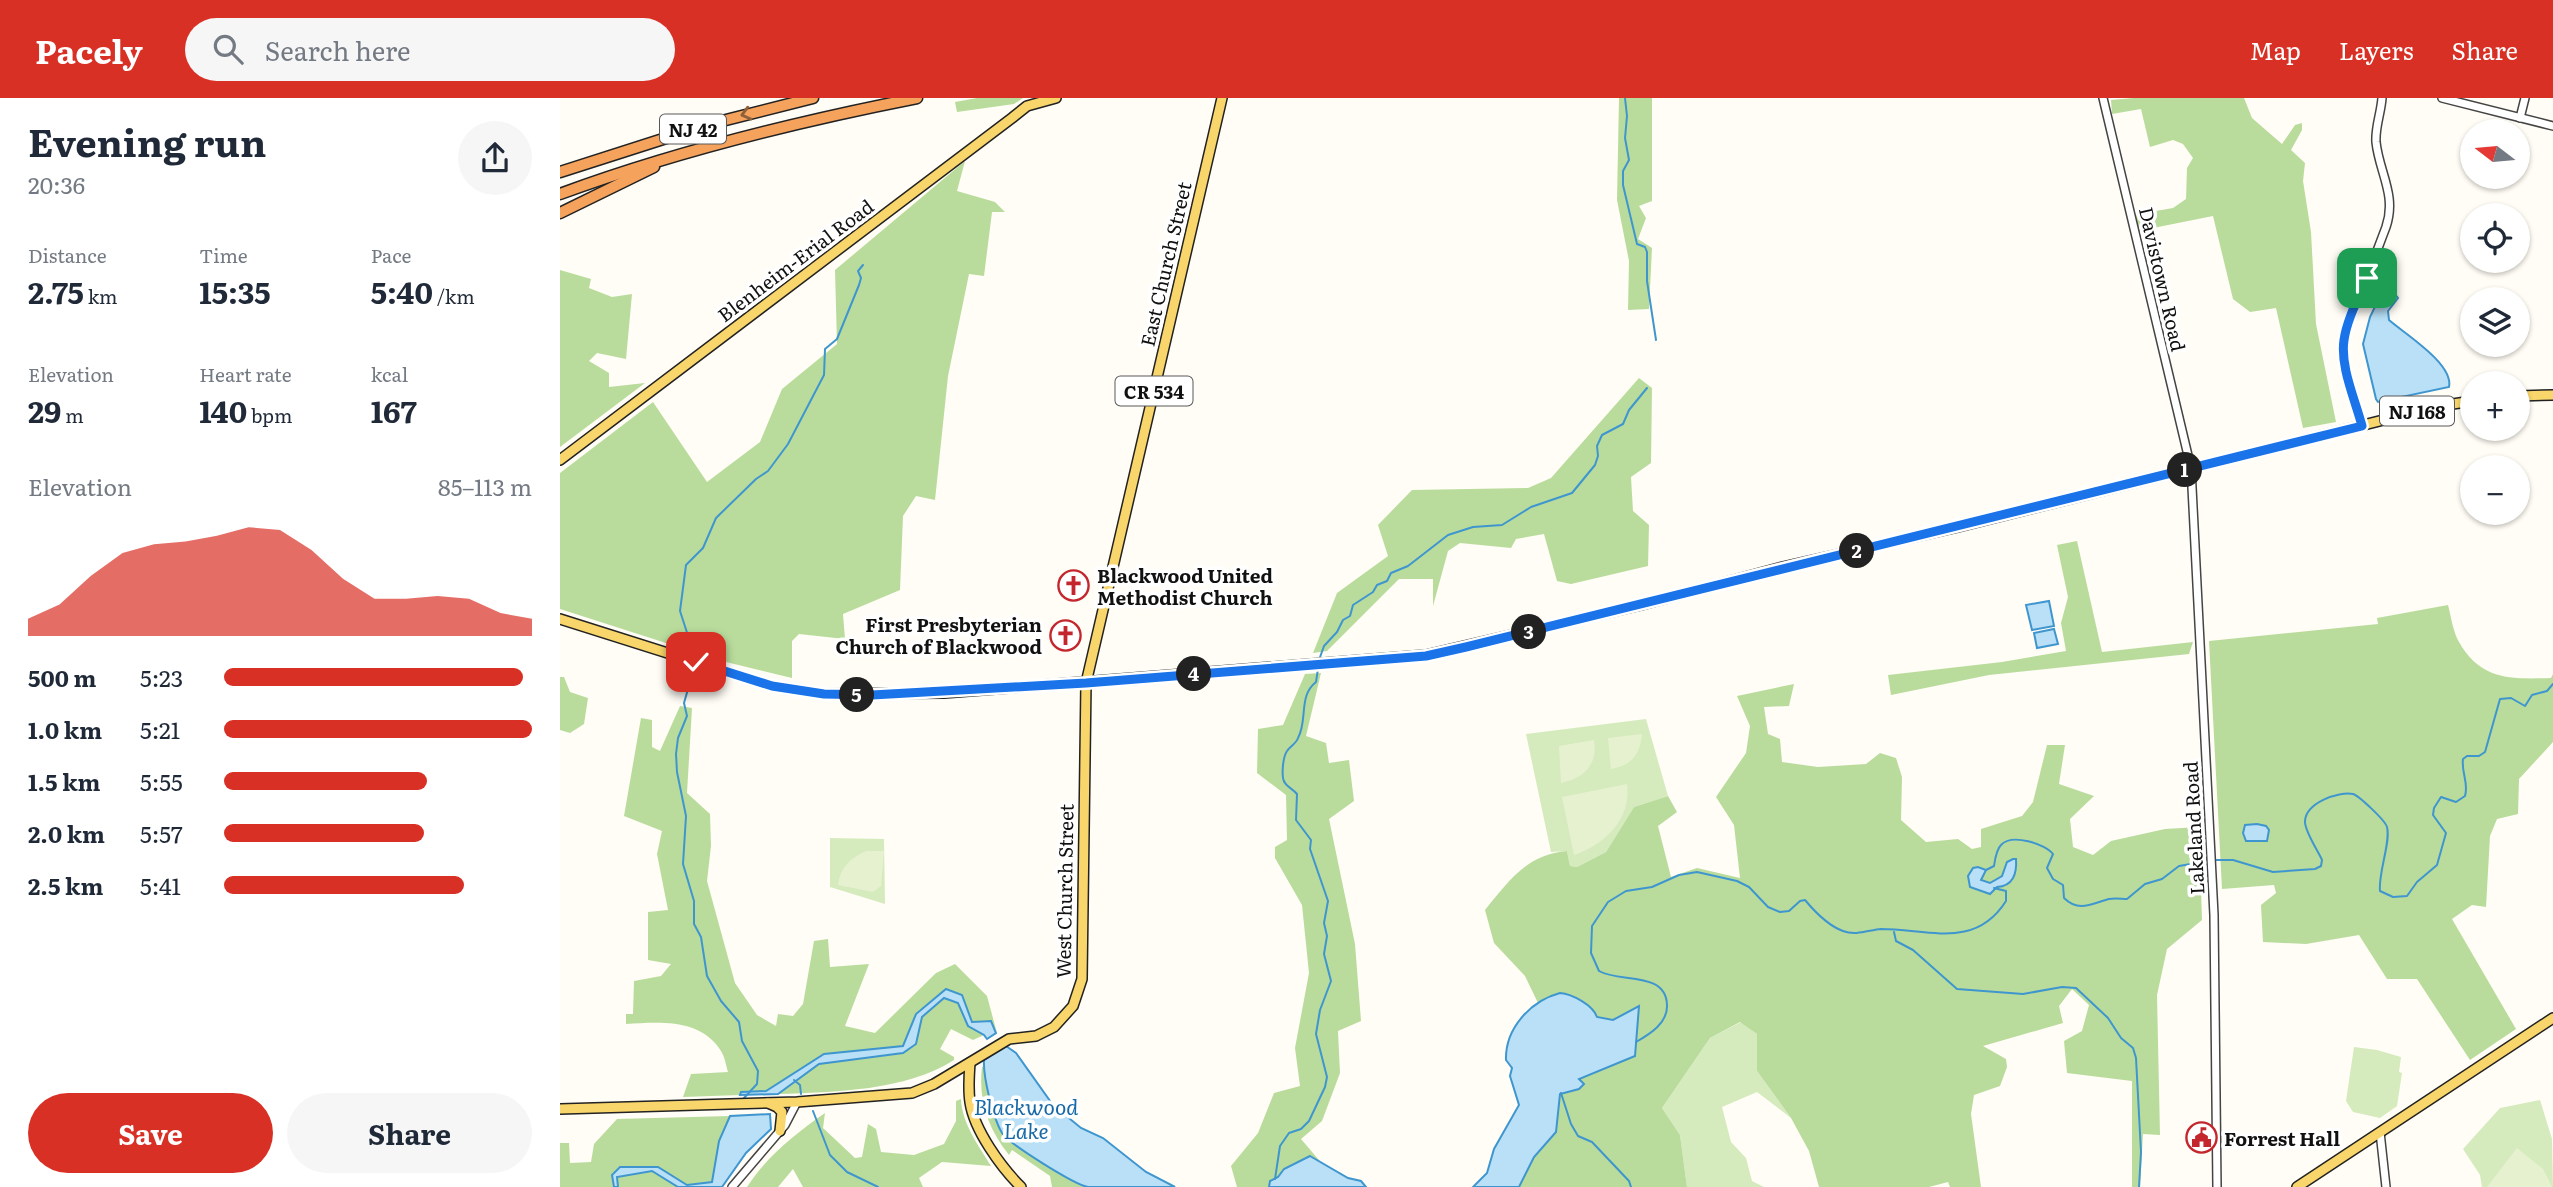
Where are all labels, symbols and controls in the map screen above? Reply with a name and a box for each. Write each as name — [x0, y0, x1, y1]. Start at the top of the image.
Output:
search box — [185, 18, 675, 81]
text: Pacely — [35, 25, 143, 74]
icon: search — [209, 30, 247, 68]
text: Search here — [265, 30, 411, 69]
text: Map — [2250, 32, 2301, 67]
text: Layers — [2339, 32, 2413, 67]
text: Share — [2451, 32, 2518, 67]
one-way arrow — [741, 106, 753, 120]
text: Evening run — [28, 112, 266, 169]
road number: NJ 42 — [660, 114, 726, 144]
north arrow — [2460, 119, 2530, 189]
map controls — [2460, 119, 2530, 525]
button: share — [458, 121, 532, 195]
text: 20:36 — [28, 167, 85, 201]
street label: East Church Street — [1132, 179, 1198, 349]
street label: Blenheim-Erial Road — [711, 192, 879, 328]
button: locate — [2460, 203, 2530, 273]
street label: Davistown Road — [2133, 204, 2193, 354]
text: Distance — [28, 241, 107, 269]
text: Time — [199, 241, 248, 269]
text: Pace — [371, 241, 411, 269]
pin — [2337, 248, 2397, 308]
icon: arrive — [2348, 259, 2386, 297]
text: 2.75 — [28, 269, 84, 313]
text: 15:35 — [199, 269, 271, 313]
text: 5:40 — [371, 269, 433, 313]
text: km — [84, 282, 118, 310]
text: /km — [433, 282, 475, 310]
button: layers — [2460, 287, 2530, 357]
text: Elevation — [28, 360, 114, 388]
text: Heart rate — [199, 360, 292, 388]
text: kcal — [371, 360, 408, 388]
button: + — [2460, 371, 2530, 441]
road number: CR 534 — [1116, 376, 1192, 405]
text: 29 — [28, 388, 61, 432]
text: 140 — [199, 388, 247, 432]
text: 167 — [371, 388, 417, 432]
road number: NJ 168 — [2380, 396, 2454, 426]
text: m — [61, 401, 84, 429]
text: bpm — [247, 401, 292, 429]
pin: 1 — [2168, 452, 2202, 488]
text: 1 — [2181, 455, 2188, 483]
button: − — [2460, 455, 2530, 525]
text: Elevation — [28, 469, 132, 503]
text: 85–113 m — [438, 469, 532, 503]
pin: 2 — [1840, 533, 1874, 568]
text: 2 — [1851, 536, 1862, 564]
place label: Blackwood United Methodist Church — [1097, 561, 1273, 611]
church icon: Blackwood United Methodist Church — [1057, 569, 1091, 603]
place label: First Presbyterian Church of Blackwood — [835, 610, 1042, 660]
pin: 3 — [1511, 614, 1546, 650]
text: 3 — [1523, 617, 1534, 645]
church icon: First Presbyterian Church of Blackwood — [1048, 618, 1082, 652]
pin — [666, 632, 726, 692]
icon: check — [677, 643, 715, 681]
pin: 4 — [1176, 656, 1212, 692]
text: 4 — [1188, 659, 1199, 687]
text: 500 m — [28, 660, 96, 694]
text: 5:23 — [140, 660, 183, 694]
pin: 5 — [840, 678, 874, 712]
text: 5 — [851, 680, 862, 708]
text: 1.0 km — [28, 712, 102, 746]
text: 5:21 — [140, 712, 180, 746]
street label: Lakeland Road — [2176, 760, 2210, 896]
text: 1.5 km — [28, 764, 101, 798]
text: 5:55 — [140, 764, 183, 798]
street label: West Church Street — [1048, 803, 1080, 979]
text: 2.0 km — [28, 816, 105, 850]
text: 5:57 — [140, 816, 183, 850]
text: 2.5 km — [28, 868, 103, 902]
text: 5:41 — [140, 868, 181, 902]
water label: Blackwood Lake — [974, 1090, 1078, 1145]
button: Save — [28, 1093, 273, 1173]
button: Share — [287, 1093, 532, 1173]
public building icon: Forrest Hall — [2184, 1121, 2218, 1155]
place label: Forrest Hall — [2224, 1124, 2340, 1152]

